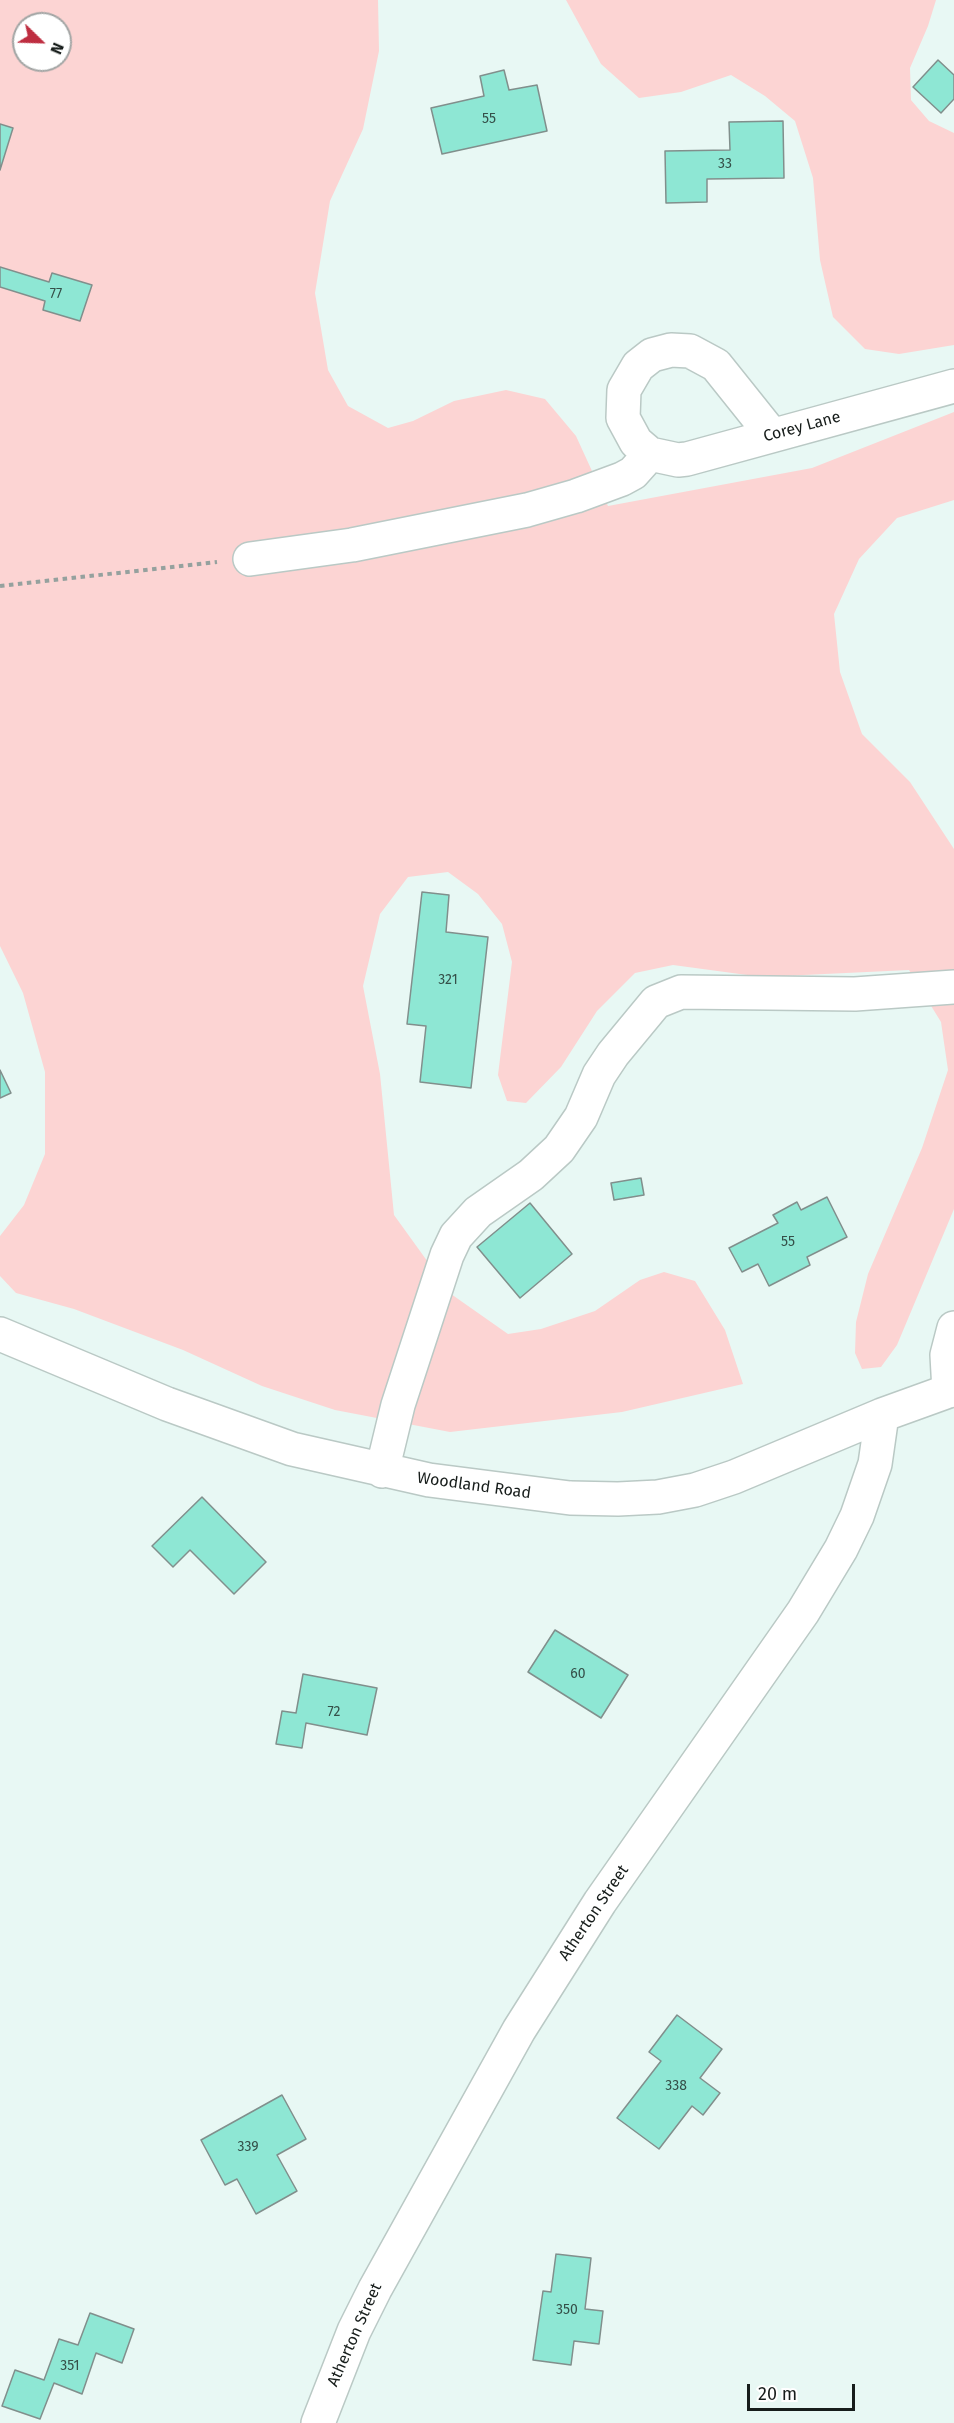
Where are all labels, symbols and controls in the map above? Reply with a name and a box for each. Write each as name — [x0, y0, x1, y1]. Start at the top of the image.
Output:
north arrow — [12, 12, 72, 72]
text: N — [46, 40, 68, 57]
house number: 55 — [482, 111, 496, 127]
house number: 33 — [718, 156, 732, 172]
house number: 77 — [50, 286, 62, 302]
street label: Corey Lane — [761, 407, 843, 447]
house number: 321 — [438, 972, 458, 988]
house number: 55 — [781, 1234, 795, 1250]
street label: Woodland Road — [416, 1469, 532, 1503]
house number: 60 — [570, 1666, 586, 1682]
house number: 72 — [328, 1704, 340, 1720]
street label: Atherton Street — [555, 1862, 633, 1964]
house number: 338 — [665, 2078, 687, 2094]
house number: 339 — [237, 2139, 259, 2155]
street label: Atherton Street — [324, 2280, 386, 2390]
house number: 350 — [556, 2302, 578, 2318]
house number: 351 — [60, 2358, 80, 2374]
scale bar — [750, 2372, 858, 2410]
text: 20 m — [758, 2383, 797, 2405]

